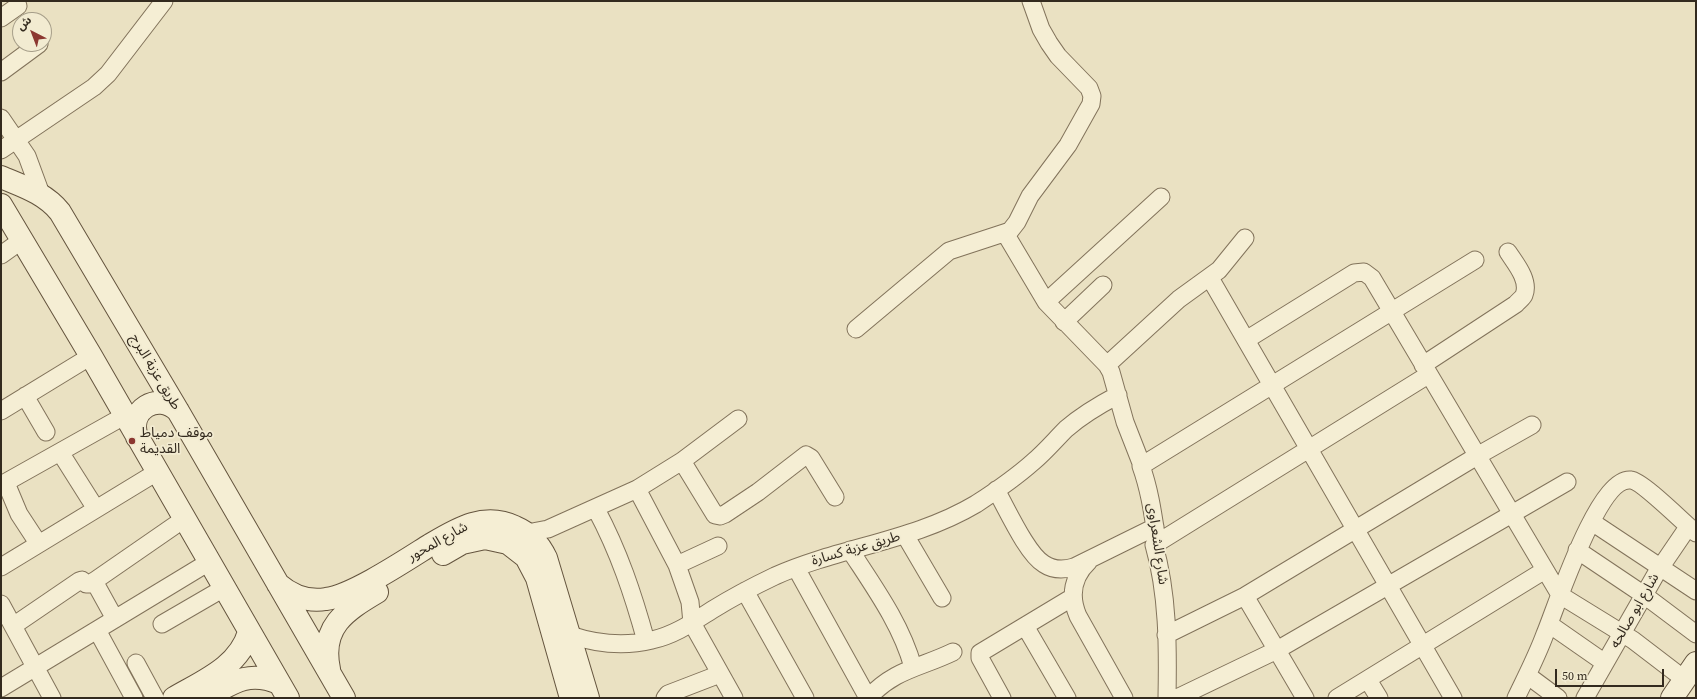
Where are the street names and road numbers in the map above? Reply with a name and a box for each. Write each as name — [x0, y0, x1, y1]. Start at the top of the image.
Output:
street label: طريق عزبة البرج — [126, 331, 184, 413]
street label: شارع الشعراوى — [1143, 502, 1171, 586]
street label: شارع المحور — [405, 519, 471, 565]
street label: طريق عزبة كسارة — [810, 528, 902, 570]
street label: شارع ابو صالحه — [1607, 571, 1663, 651]

